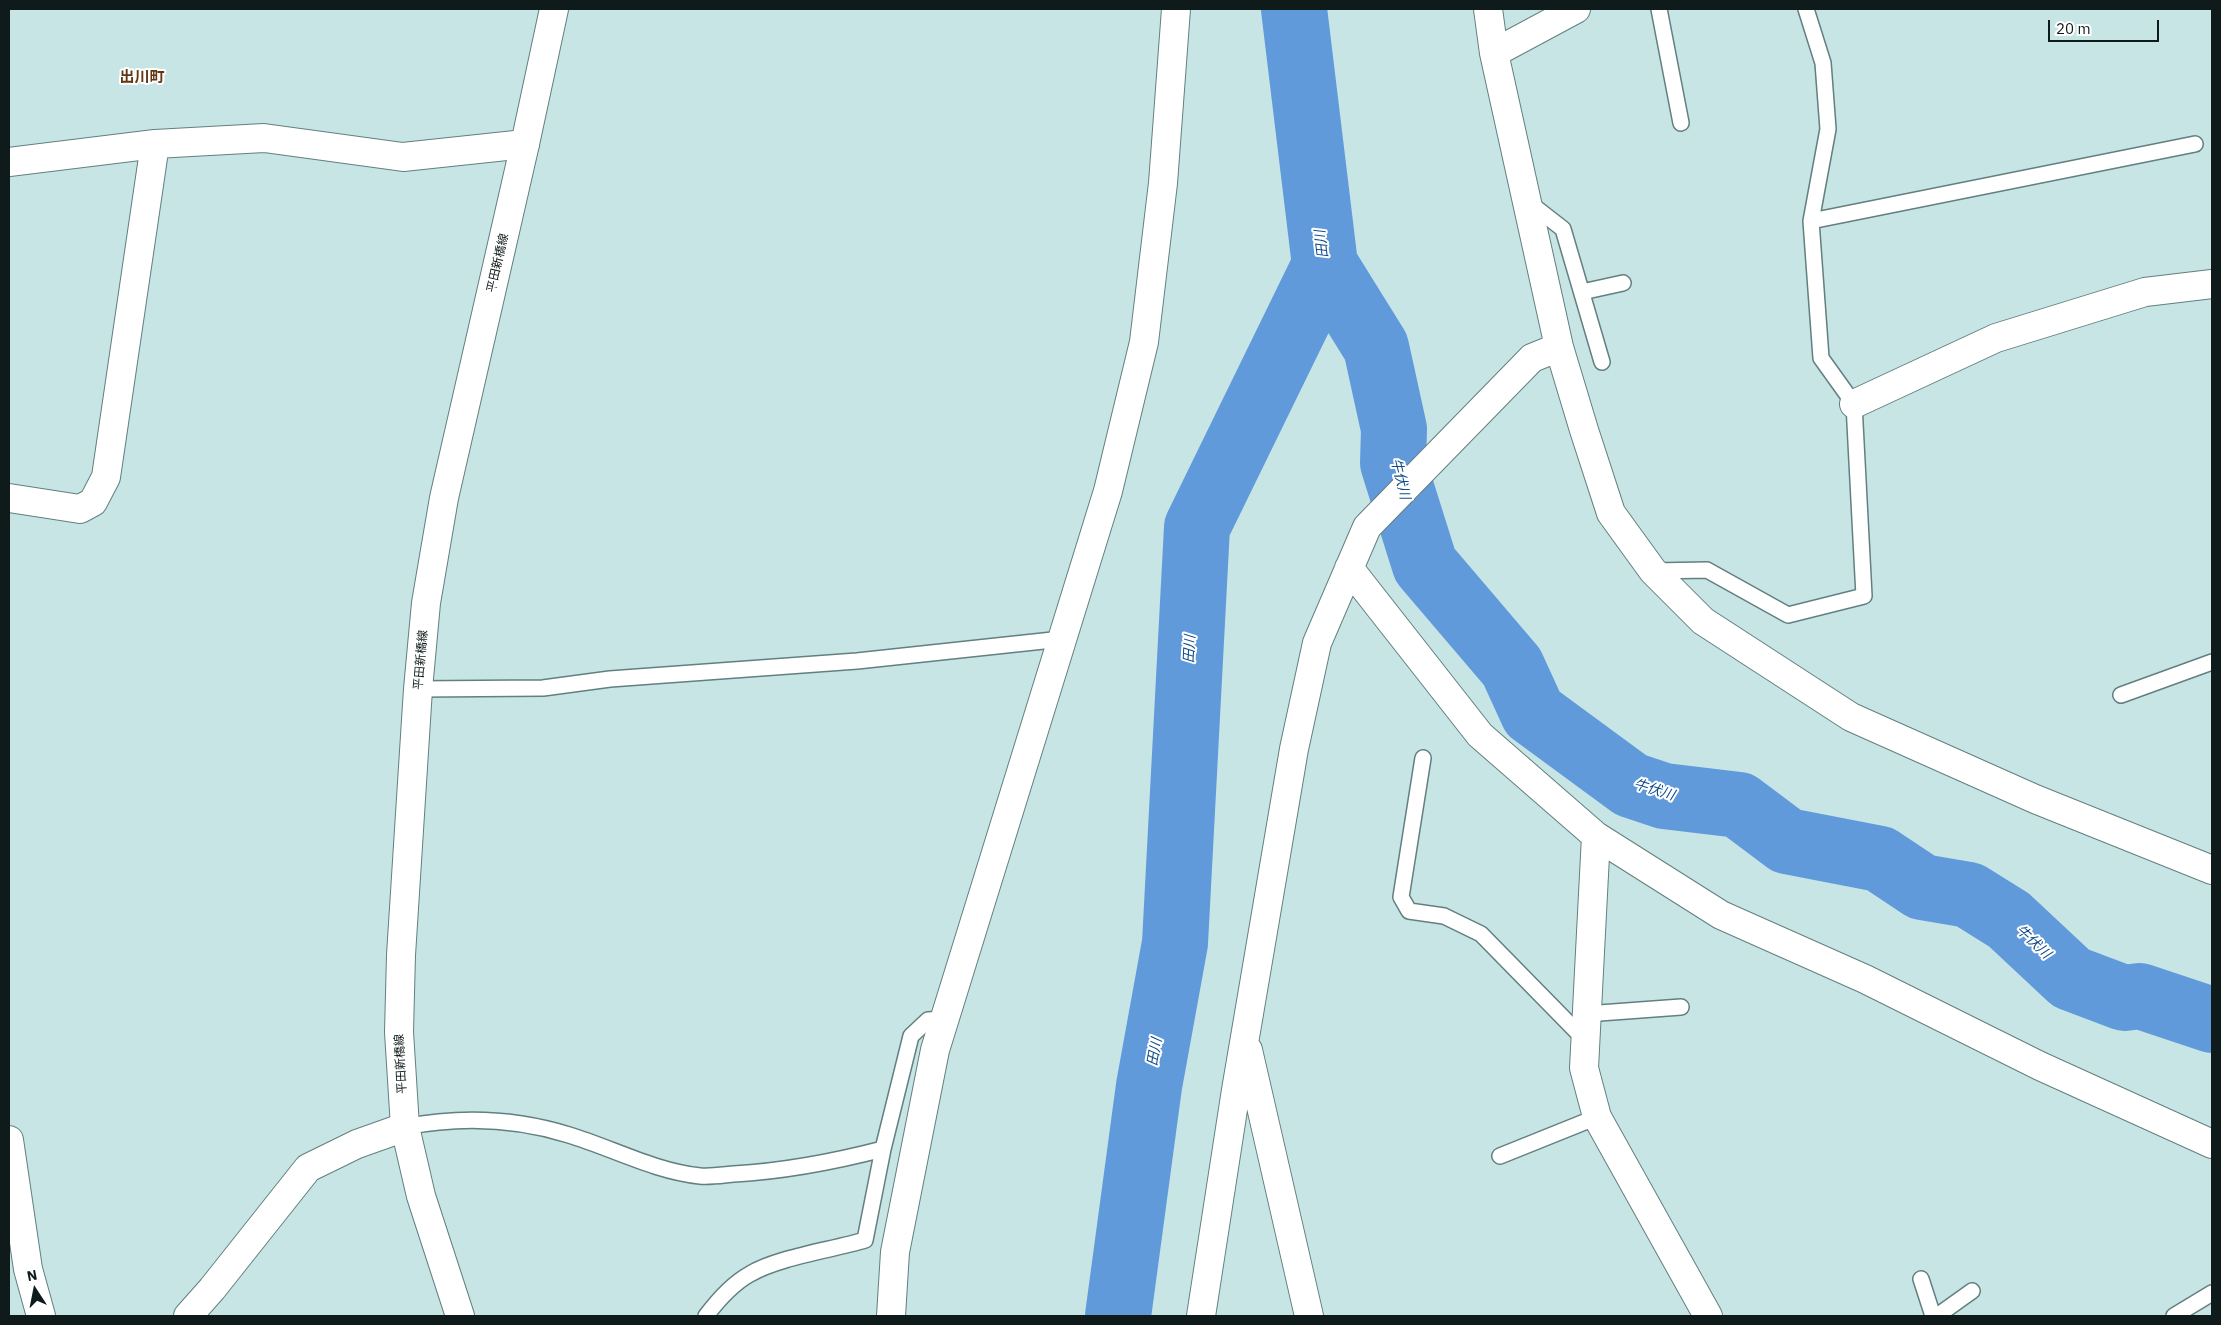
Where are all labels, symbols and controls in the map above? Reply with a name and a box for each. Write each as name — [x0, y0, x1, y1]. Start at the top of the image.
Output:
scale bar — [2051, 10, 2162, 42]
text: 20 m — [2056, 19, 2091, 38]
district label: 出川町 — [120, 69, 164, 87]
water label: 田川 — [1312, 229, 1332, 259]
street label: 平田新橋線 — [484, 232, 512, 294]
water label: 牛伏川 — [1387, 457, 1413, 501]
street label: 平田新橋線 — [411, 629, 431, 691]
water label: 田川 — [1181, 635, 1199, 663]
water label: 牛伏川 — [1631, 776, 1677, 804]
water label: 牛伏川 — [2012, 922, 2054, 962]
street label: 平田新橋線 — [392, 1034, 410, 1094]
water label: 田川 — [1144, 1037, 1166, 1067]
north arrow — [10, 1265, 60, 1315]
text: N — [25, 1265, 39, 1285]

